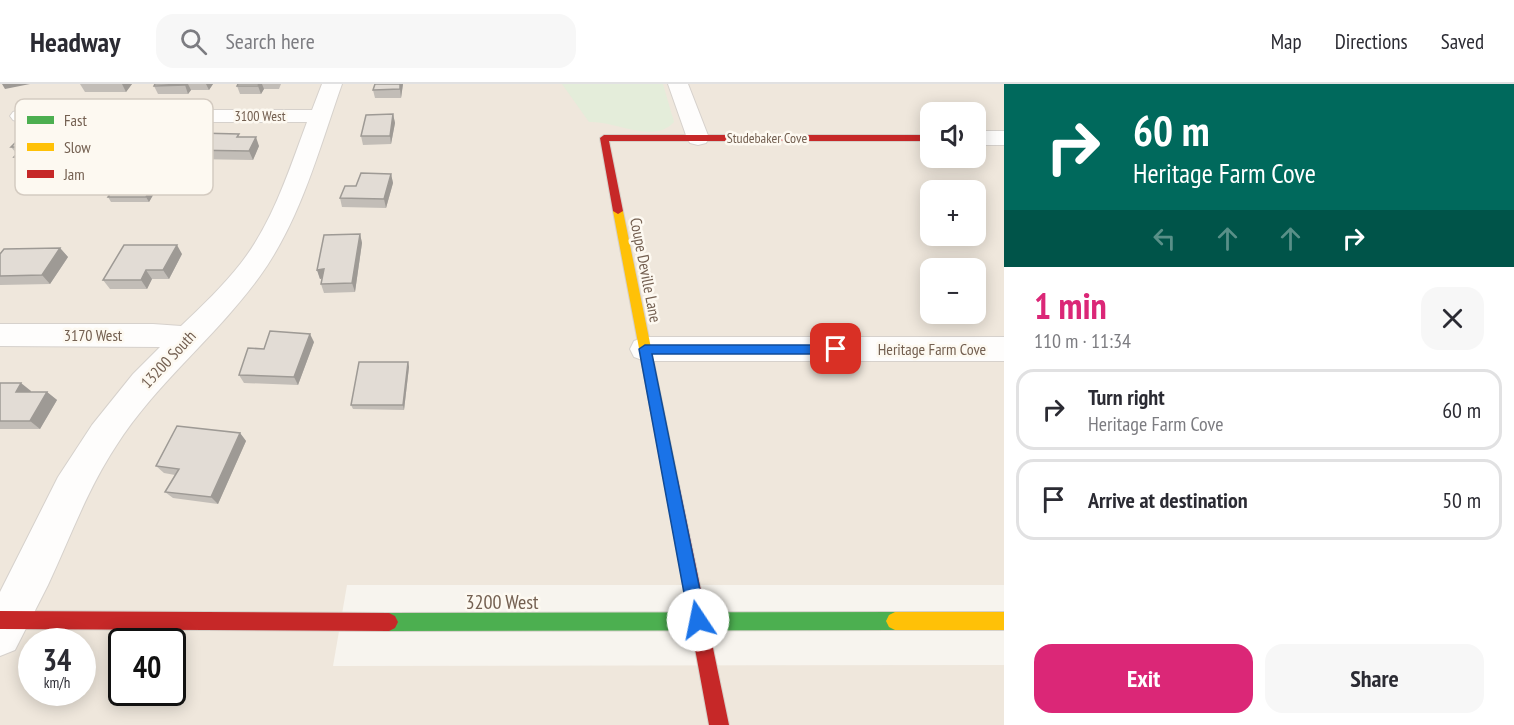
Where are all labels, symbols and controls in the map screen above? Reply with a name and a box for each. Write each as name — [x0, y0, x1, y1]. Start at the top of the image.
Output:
search box — [156, 14, 576, 68]
text: Headway — [30, 23, 120, 60]
icon: search — [177, 25, 210, 58]
text: Search here — [225, 27, 315, 55]
text: Map — [1271, 28, 1302, 55]
text: Directions — [1335, 28, 1408, 55]
text: Saved — [1441, 28, 1484, 55]
legend — [15, 99, 213, 195]
map controls — [920, 102, 986, 324]
button: sound — [920, 102, 986, 168]
text: 60 m — [1133, 103, 1210, 158]
street label: 3100 West — [234, 107, 286, 125]
icon: right — [1034, 108, 1112, 186]
text: Fast — [64, 110, 87, 130]
street label: Studebaker Cove — [727, 129, 807, 147]
text: Slow — [64, 137, 91, 157]
text: Heritage Farm Cove — [1133, 156, 1316, 190]
text: Jam — [63, 164, 85, 184]
button: + — [920, 180, 986, 246]
street label: Coupe Deville Lane — [626, 216, 666, 324]
icon: left — [1148, 222, 1181, 255]
icon: ahead — [1211, 222, 1244, 255]
icon: ahead — [1274, 222, 1307, 255]
icon: right — [1337, 222, 1370, 255]
button: − — [920, 258, 986, 324]
text: 1 min — [1034, 282, 1107, 329]
button: close — [1421, 287, 1484, 350]
pin — [810, 323, 861, 374]
street label: 3170 West — [64, 325, 123, 345]
street label: 13200 South — [136, 326, 200, 392]
text: 110 m · 11:34 — [1034, 328, 1131, 354]
icon: arrive — [819, 332, 852, 365]
street label: Heritage Farm Cove — [878, 339, 986, 359]
text: Turn right — [1088, 383, 1165, 411]
icon: right — [1037, 393, 1070, 426]
text: 60 m — [1442, 396, 1481, 424]
text: Heritage Farm Cove — [1088, 411, 1224, 437]
icon: arrive — [1037, 483, 1070, 516]
text: Arrive at destination — [1088, 486, 1248, 514]
text: 50 m — [1442, 486, 1481, 514]
position arrow — [666, 588, 730, 652]
street label: 3200 West — [465, 589, 539, 615]
speed limit sign: 40 — [108, 628, 186, 706]
text: 34 — [43, 640, 71, 679]
button: Exit — [1034, 644, 1253, 713]
button: Share — [1265, 644, 1484, 713]
text: km/h — [44, 673, 70, 692]

